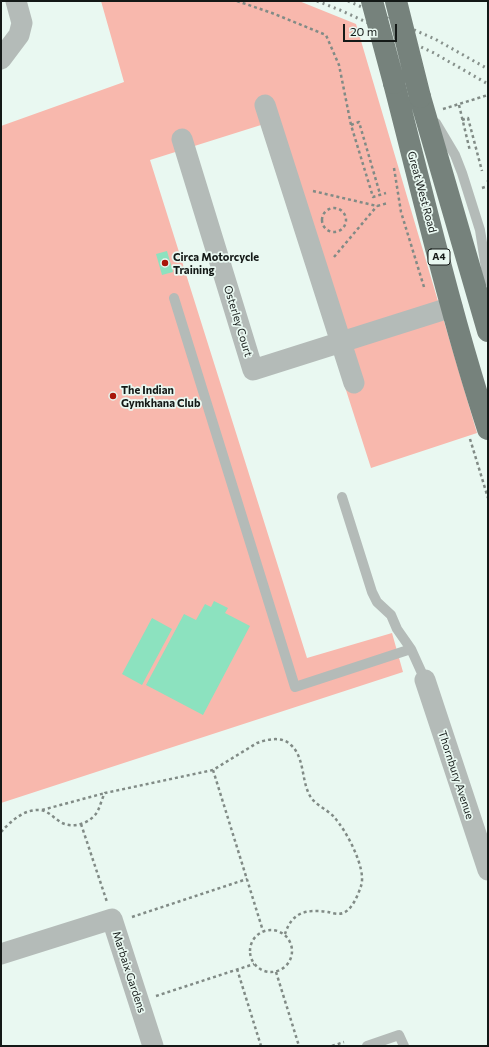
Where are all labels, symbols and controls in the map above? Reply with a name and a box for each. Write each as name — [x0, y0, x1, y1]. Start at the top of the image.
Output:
scale bar — [345, 16, 399, 42]
text: 20 m — [350, 24, 377, 38]
street label: Great West Road — [405, 150, 439, 234]
road number: A4 — [428, 249, 450, 265]
place label: Circa Motorcycle Training — [173, 250, 259, 276]
marker: Circa Motorcycle Training — [160, 258, 170, 268]
street label: Osterley Court — [221, 284, 255, 358]
place label: The Indian Gymkhana Club — [121, 383, 200, 409]
marker: The Indian Gymkhana Club — [108, 391, 118, 401]
street label: Thornbury Avenue — [435, 729, 477, 821]
street label: Marbaix Gardens — [110, 929, 148, 1015]

